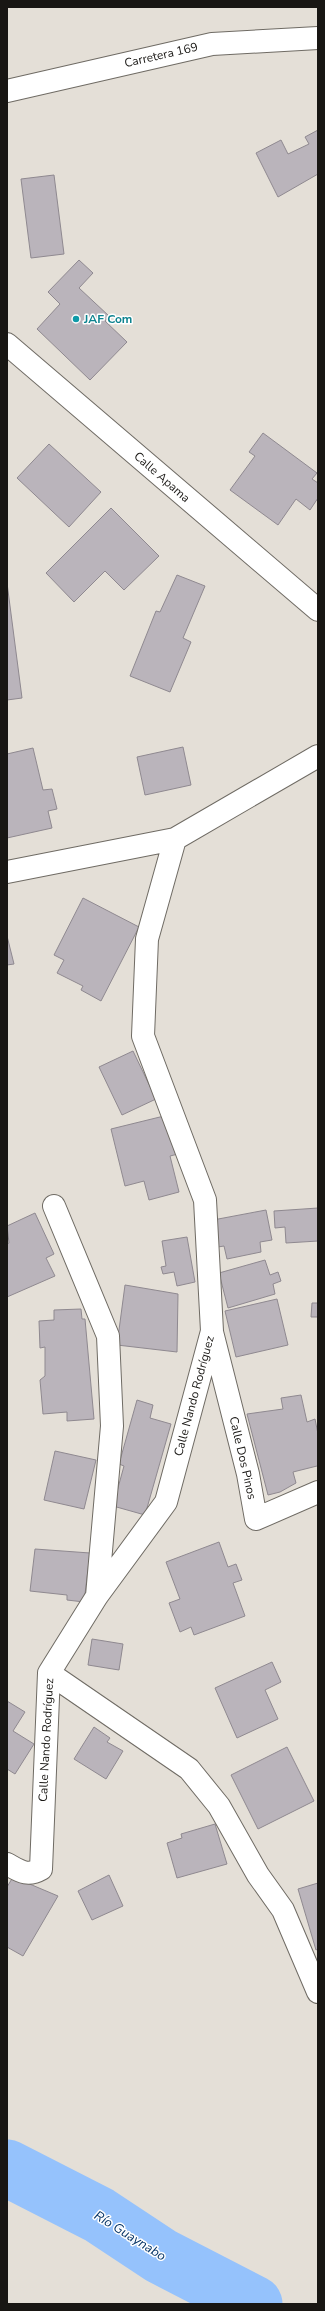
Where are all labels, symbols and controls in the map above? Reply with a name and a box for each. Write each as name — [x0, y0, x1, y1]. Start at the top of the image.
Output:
street label: Carretera 169 — [123, 39, 199, 71]
place label: JAF Com — [83, 311, 132, 327]
marker: JAF Com — [71, 314, 81, 324]
street label: Calle Apama — [131, 448, 193, 506]
street label: Calle Nando Rodríguez — [170, 1334, 218, 1458]
street label: Calle Dos Pinos — [226, 1415, 260, 1501]
street label: Calle Nando Rodríguez — [35, 1677, 57, 1802]
water label: Río Guaynabo — [91, 2207, 169, 2265]

